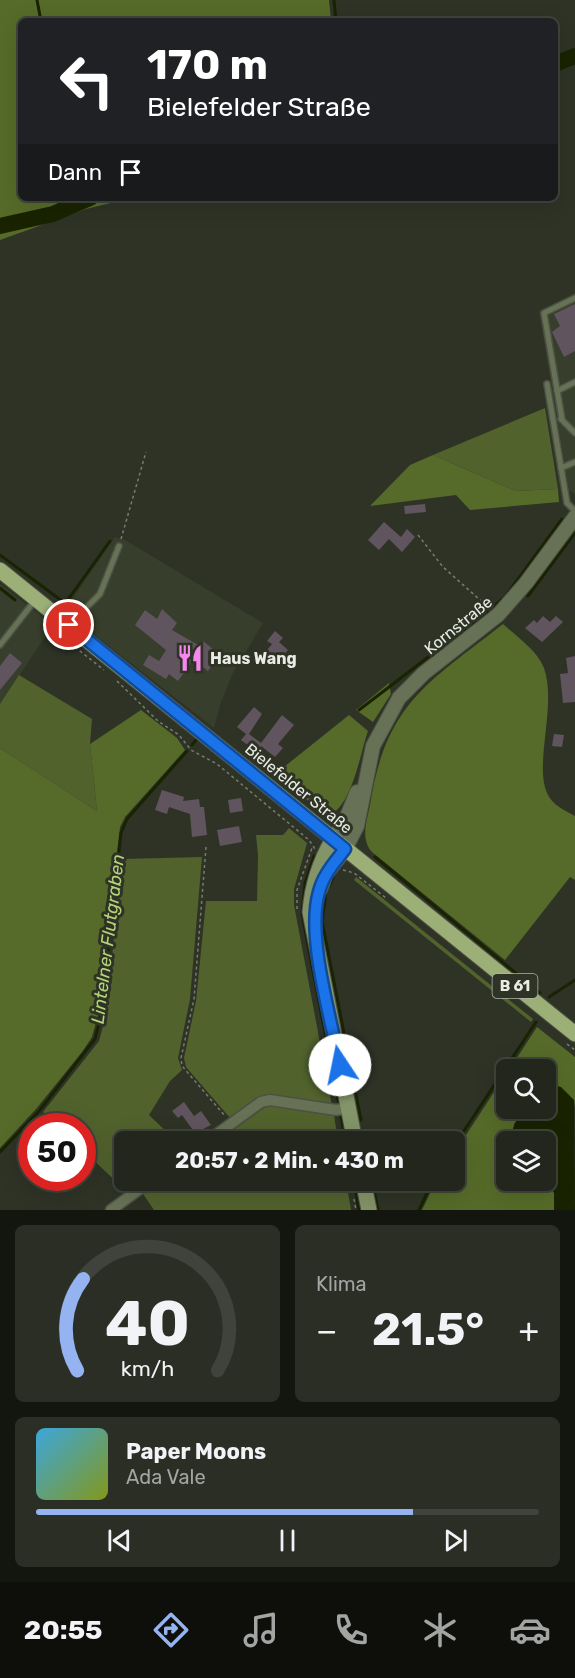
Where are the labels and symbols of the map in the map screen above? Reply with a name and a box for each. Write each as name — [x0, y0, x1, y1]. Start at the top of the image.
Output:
street label: Kornstraße — [421, 592, 496, 658]
pin — [43, 599, 94, 650]
restaurant icon: Haus Wang — [175, 643, 205, 673]
place label: Haus Wang — [210, 649, 297, 668]
street label: Bielefelder Straße — [241, 739, 356, 838]
water label: Lintelner Flutgraben — [87, 853, 129, 1025]
road number: B 61 — [492, 974, 538, 998]
position arrow — [308, 1033, 372, 1097]
speed limit sign: 50 — [18, 1113, 96, 1191]

